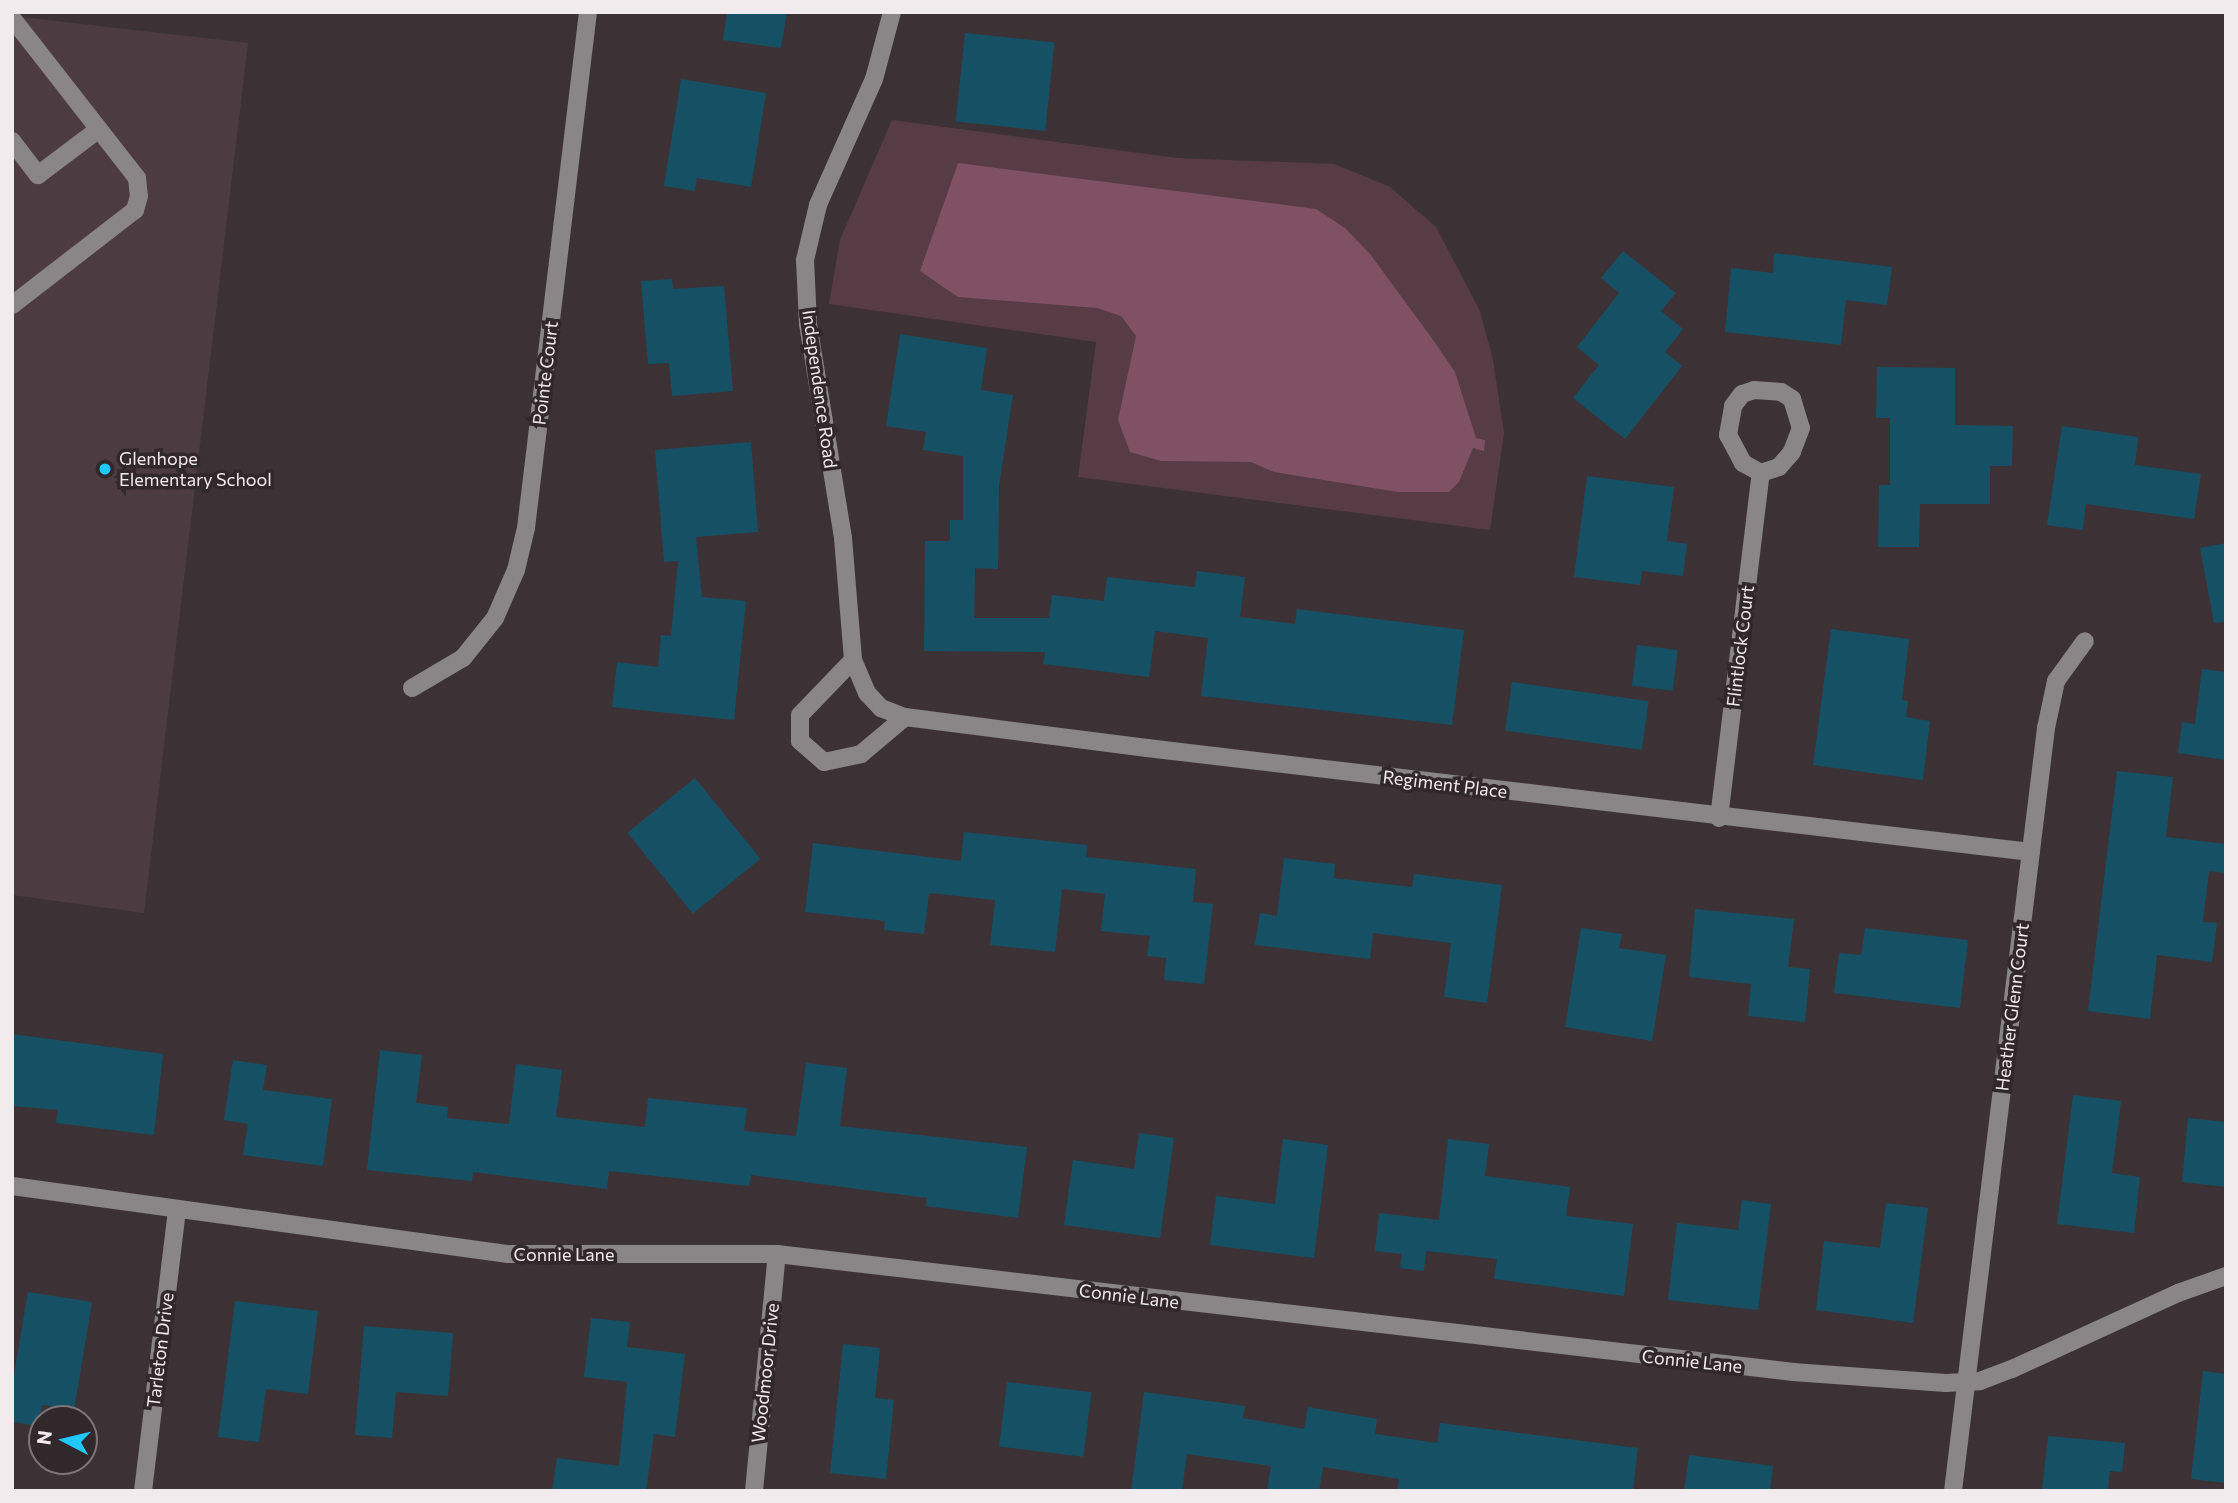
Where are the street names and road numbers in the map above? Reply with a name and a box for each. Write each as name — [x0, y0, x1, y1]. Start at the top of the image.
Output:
street label: Independence Road — [798, 308, 842, 470]
street label: Pointe Court — [528, 320, 562, 426]
street label: Flintlock Court — [1722, 584, 1758, 708]
street label: Regiment Place — [1381, 766, 1509, 802]
street label: Heather Glenn Court — [1991, 922, 2033, 1092]
street label: Connie Lane — [514, 1243, 614, 1265]
street label: Connie Lane — [1078, 1279, 1180, 1313]
street label: Tarleton Drive — [142, 1291, 178, 1409]
street label: Woodmoor Drive — [747, 1302, 783, 1444]
street label: Connie Lane — [1641, 1345, 1743, 1377]

